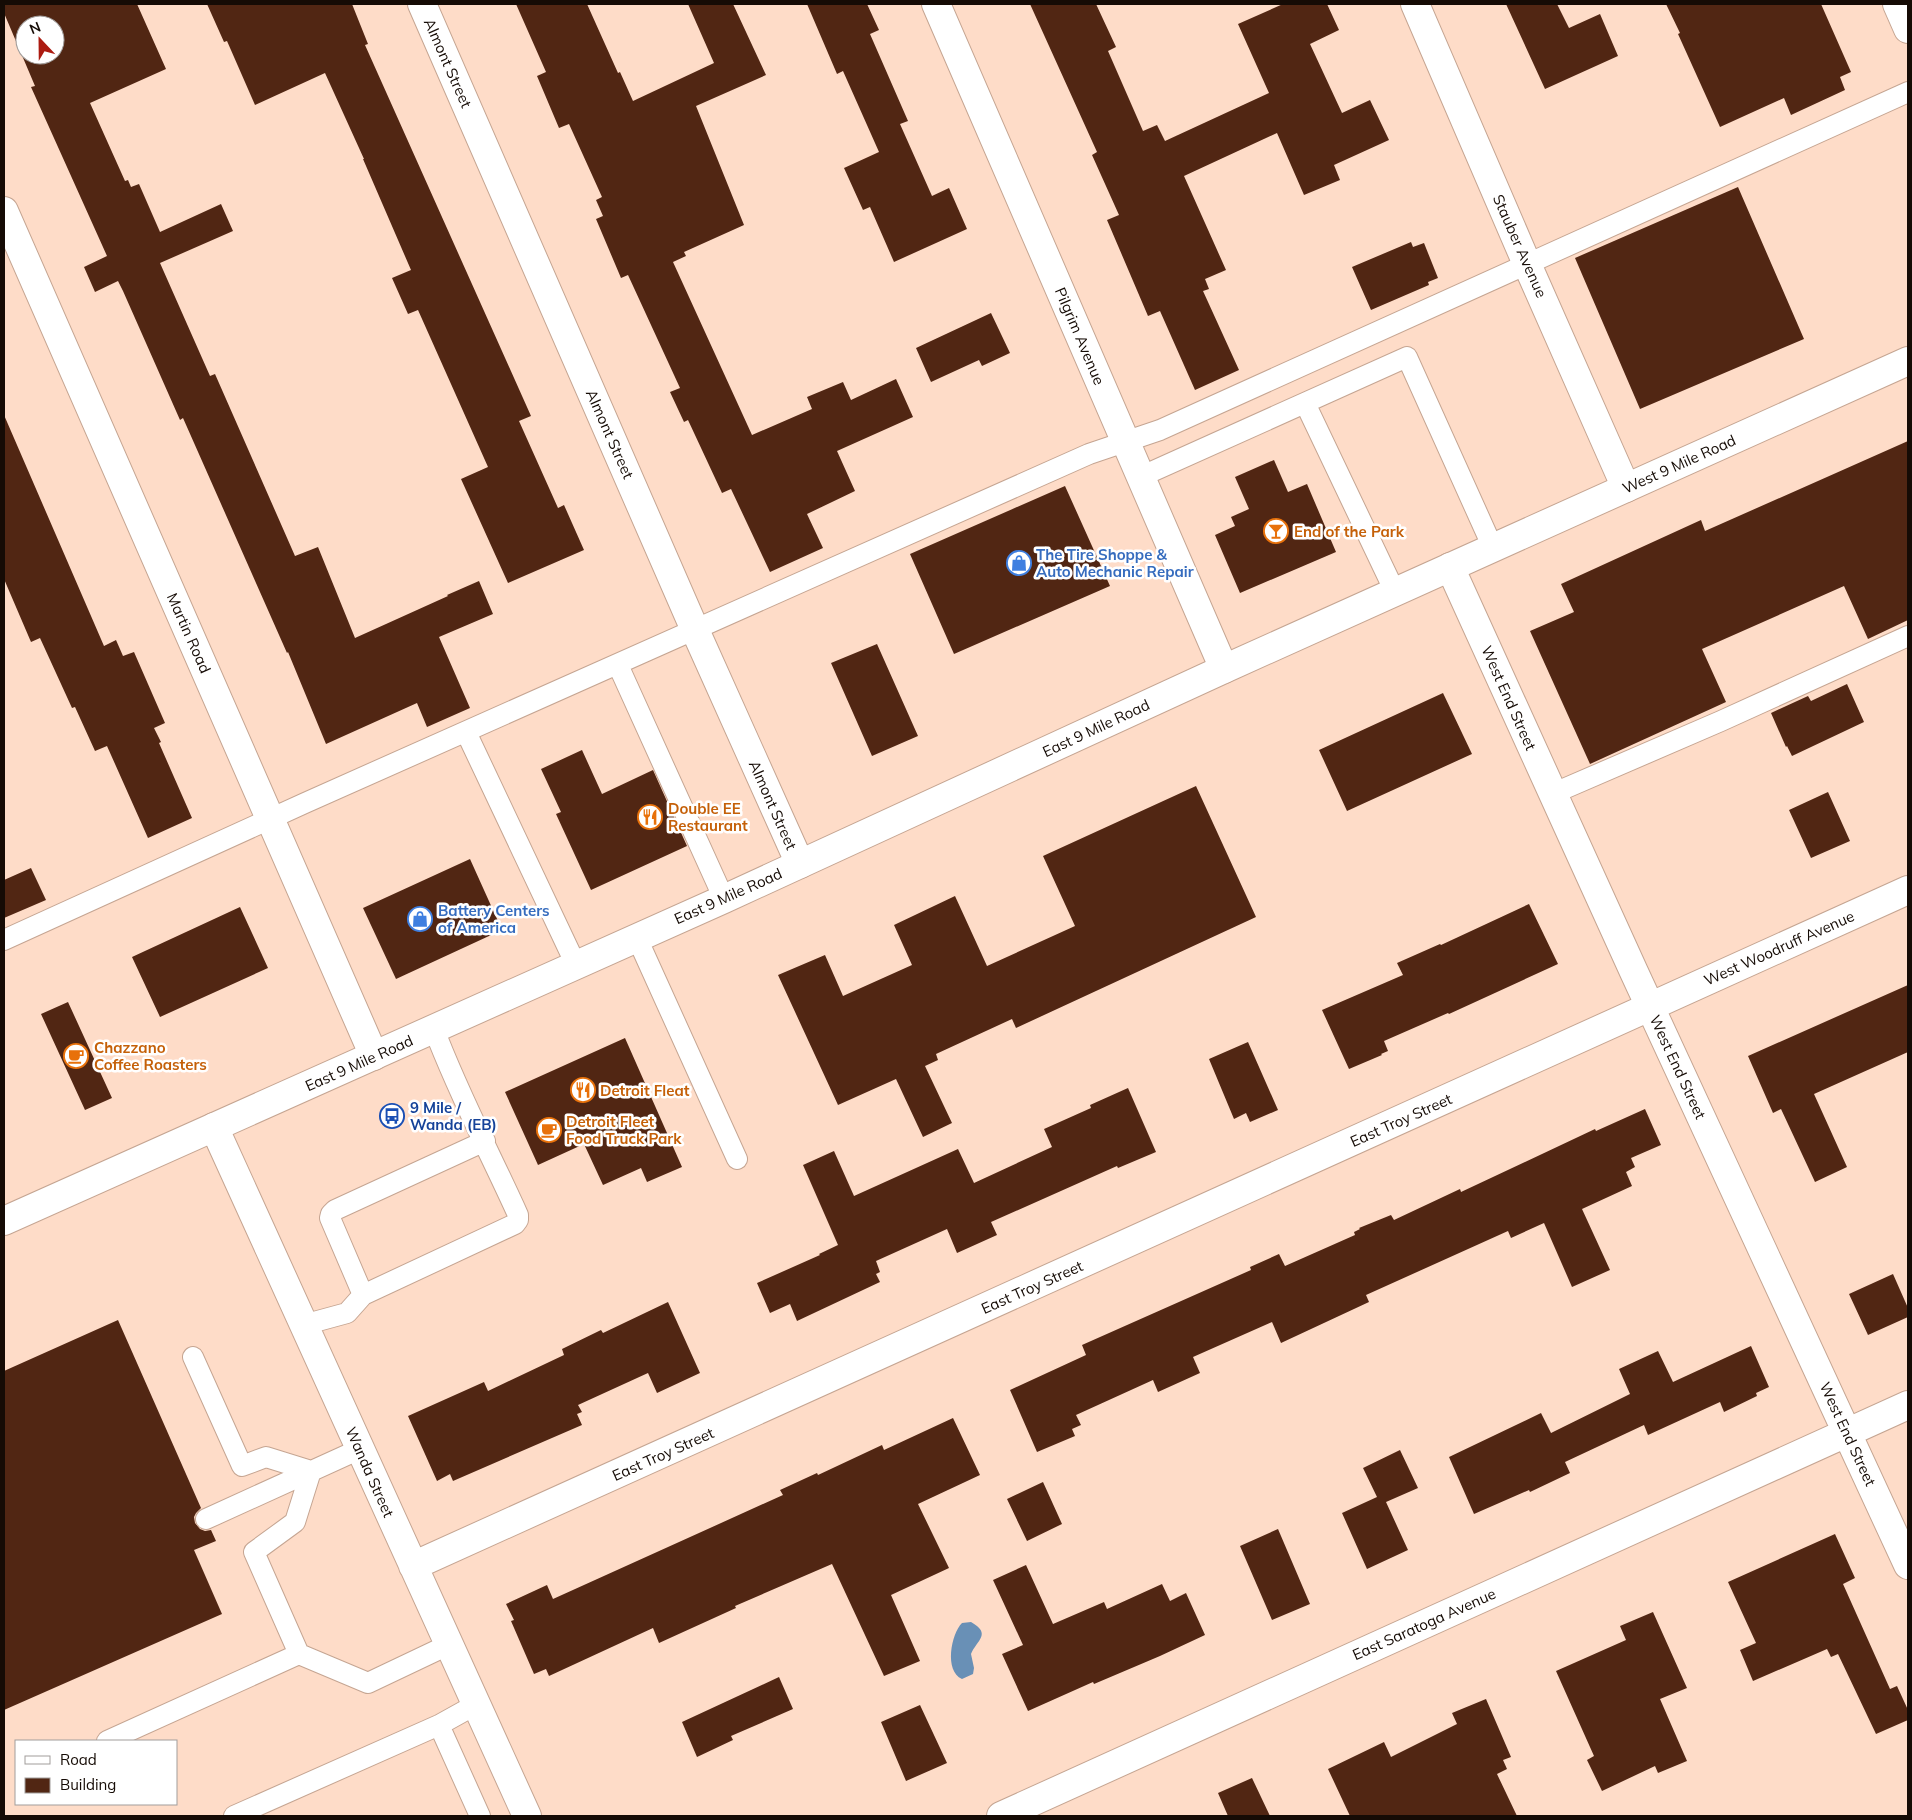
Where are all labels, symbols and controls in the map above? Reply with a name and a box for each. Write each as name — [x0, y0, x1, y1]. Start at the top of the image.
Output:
north arrow — [15, 15, 65, 65]
street label: Almont Street — [420, 15, 476, 111]
text: N — [27, 18, 43, 38]
street label: Stauber Avenue — [1489, 191, 1551, 301]
street label: Pilgrim Avenue — [1051, 284, 1109, 388]
street label: Almont Street — [582, 386, 638, 482]
street label: West 9 Mile Road — [1619, 430, 1739, 498]
bar icon: End of the Park — [1263, 518, 1289, 544]
place label: End of the Park — [1294, 522, 1405, 541]
place label: The Tire Shoppe & Auto Mechanic Repair — [1036, 545, 1194, 581]
shop icon: The Tire Shoppe & Auto Mechanic Repair — [1006, 550, 1032, 576]
street label: Martin Road — [163, 590, 215, 676]
street label: West End Street — [1477, 643, 1541, 753]
street label: East 9 Mile Road — [1039, 695, 1153, 761]
street label: Almont Street — [745, 757, 801, 853]
place label: Double EE Restaurant — [668, 799, 748, 835]
restaurant icon: Double EE Restaurant — [637, 804, 663, 830]
street label: East 9 Mile Road — [671, 864, 785, 928]
place label: Battery Centers of America — [438, 901, 550, 937]
shop icon: Battery Centers of America — [407, 906, 433, 932]
street label: West Woodruff Avenue — [1701, 906, 1857, 990]
street label: West End Street — [1646, 1012, 1710, 1122]
street label: East 9 Mile Road — [302, 1031, 416, 1095]
place label: Chazzano Coffee Roasters — [94, 1038, 207, 1074]
cafe icon: Chazzano Coffee Roasters — [63, 1043, 89, 1069]
restaurant icon: Detroit Fleat — [570, 1077, 596, 1103]
place label: Detroit Fleat — [600, 1081, 690, 1100]
street label: East Troy Street — [1347, 1089, 1455, 1151]
place label: 9 Mile / Wanda (EB) — [410, 1098, 497, 1134]
bus stop icon: 9 Mile / Wanda (EB) — [379, 1103, 405, 1129]
place label: Detroit Fleet Food Truck Park — [566, 1112, 682, 1148]
cafe icon: Detroit Fleet Food Truck Park — [536, 1117, 562, 1143]
street label: East Troy Street — [978, 1256, 1086, 1318]
street label: West End Street — [1816, 1379, 1880, 1489]
street label: East Troy Street — [609, 1423, 717, 1485]
street label: Wanda Street — [342, 1424, 398, 1520]
street label: East Saratoga Avenue — [1349, 1584, 1499, 1664]
legend — [15, 1740, 178, 1805]
text: Road — [60, 1750, 97, 1769]
text: Building — [60, 1775, 116, 1794]

